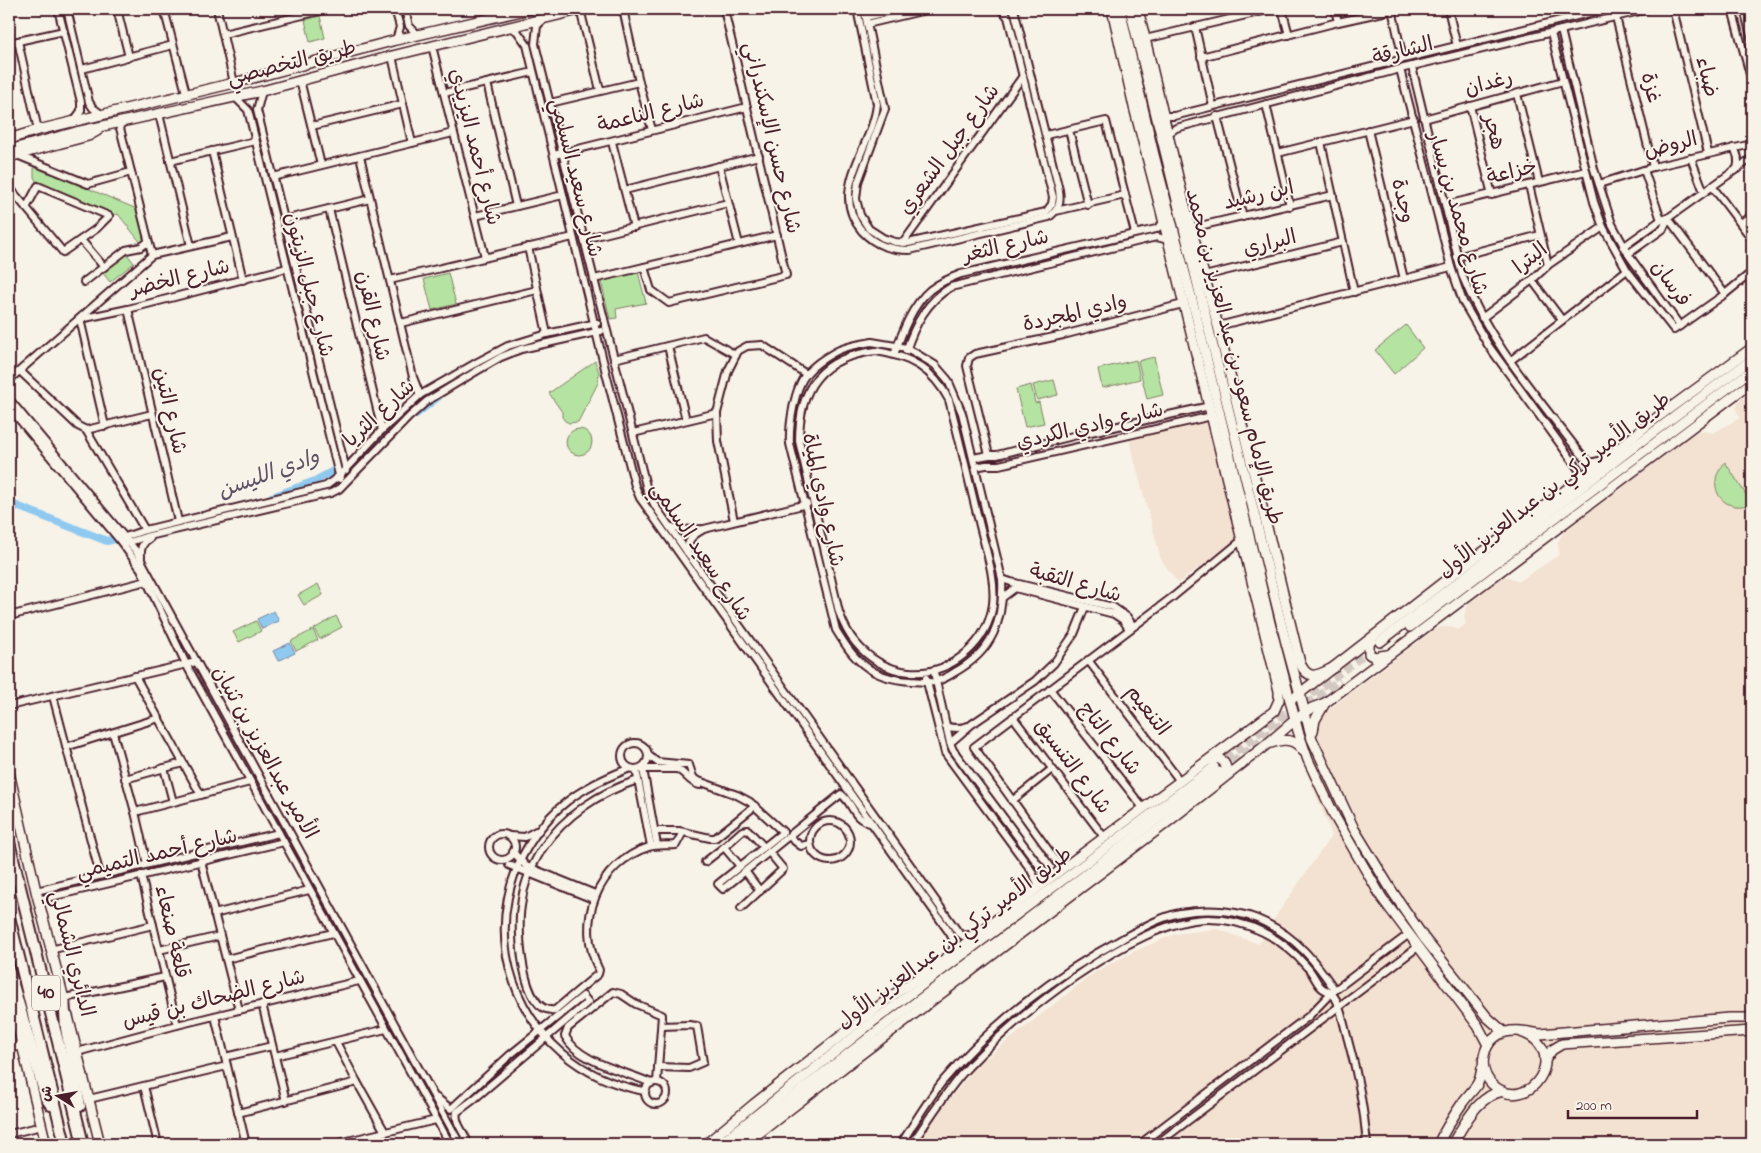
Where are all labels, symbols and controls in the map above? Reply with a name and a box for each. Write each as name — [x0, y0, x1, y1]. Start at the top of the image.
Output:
street label: الشارقة — [1369, 30, 1437, 74]
street label: طريق التخصصي — [224, 33, 360, 96]
street label: شارع حسن الإسكندراني — [732, 39, 808, 237]
street label: ضباء — [1686, 53, 1726, 101]
street label: رغدان — [1462, 63, 1516, 105]
street label: شارع أحمد اليزيدي — [440, 65, 508, 229]
street label: غزة — [1632, 69, 1668, 107]
street label: شارع جبل الشعري — [892, 78, 1008, 222]
street label: شارع الناعمة — [594, 86, 708, 142]
street label: شارع سعيد السلمي — [539, 95, 609, 261]
street label: هجر — [1473, 109, 1512, 153]
street label: الروض — [1641, 125, 1701, 167]
street label: شارع محمد بن يسار — [1419, 127, 1495, 299]
street label: خزاعة — [1484, 152, 1540, 194]
street label: ابن رشيد — [1221, 173, 1297, 219]
street label: وجدة — [1382, 176, 1422, 226]
street label: طريق الإمام سعود بن عبد العزيز بن محمد — [1177, 186, 1289, 528]
street label: شارع جبل الزيتون — [276, 210, 340, 360]
street label: شارع الثغر — [958, 223, 1052, 272]
street label: البراري — [1240, 223, 1300, 265]
street label: البترا — [1507, 236, 1555, 282]
street label: شارع الخضر — [125, 252, 233, 306]
street label: فرسان — [1643, 254, 1697, 314]
street label: شارع القرن — [347, 268, 397, 364]
street label: وادي المجردة — [1020, 287, 1130, 341]
street label: شارع التين — [144, 365, 194, 457]
street label: شارع الثريا — [337, 373, 423, 455]
street label: طريق الأمير تركي بن عبدالعزيز الأول — [1432, 385, 1679, 588]
street label: شارع وادي الكردي — [1013, 395, 1167, 459]
street label: شارع وادي المياة — [793, 430, 851, 570]
water label: وادي الليسن — [214, 442, 324, 508]
street label: شارع سعيد السلمي — [640, 476, 758, 629]
street label: شارع الثقبة — [1025, 557, 1125, 611]
street label: الأمير عبدالعزيز بن ثنيان — [204, 660, 325, 845]
street label: التنعيم — [1118, 679, 1176, 743]
street label: شارع التاج — [1071, 696, 1147, 782]
street label: شارع التنسيق — [1026, 713, 1118, 821]
street label: شارع أحمد التميمي — [74, 822, 241, 890]
street label: طريق الأمير تركي بن عبدالعزيز الأول — [830, 839, 1080, 1039]
street label: قلعة صنعاء — [146, 882, 196, 982]
street label: الدائري الشمالي — [39, 888, 101, 1021]
street label: شارع الضحاك بن قيس — [119, 963, 309, 1037]
road number: 40 — [32, 976, 60, 1010]
north arrow — [32, 1070, 82, 1120]
text: ش — [35, 1084, 58, 1103]
scale bar — [1568, 1088, 1697, 1120]
text: 200 m — [1576, 1095, 1612, 1117]

